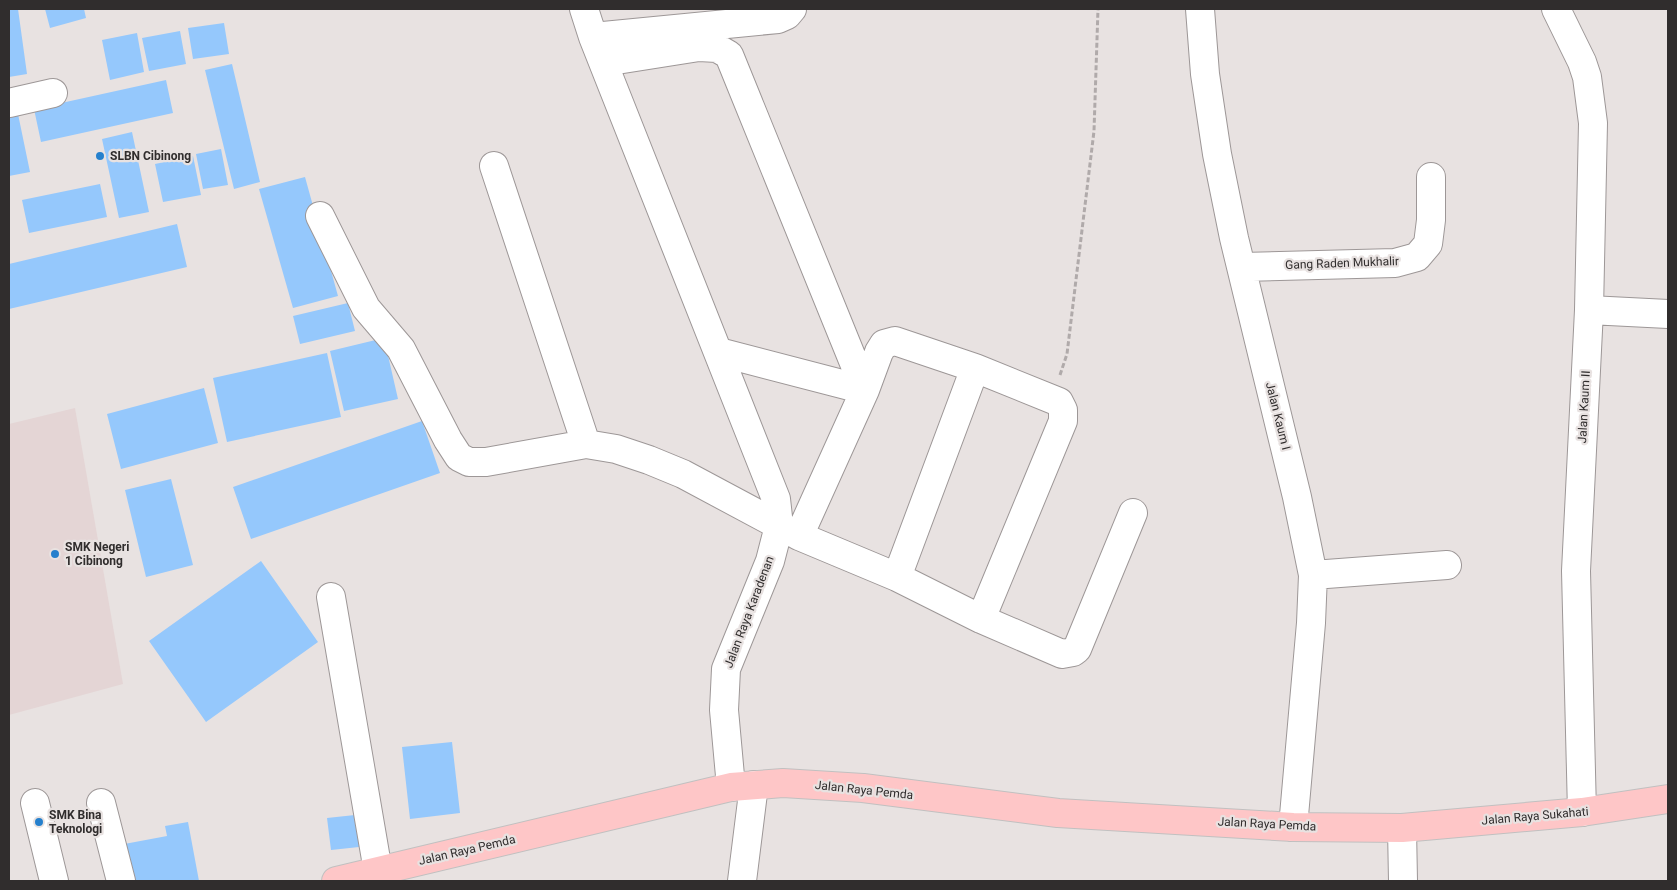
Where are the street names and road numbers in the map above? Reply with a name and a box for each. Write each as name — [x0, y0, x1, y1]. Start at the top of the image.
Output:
street label: Gang Raden Mukhalir — [1285, 254, 1399, 272]
street label: Jalan Kaum II — [1575, 370, 1593, 444]
street label: Jalan Kaum I — [1263, 381, 1293, 451]
street label: Jalan Raya Karadenan — [721, 554, 777, 670]
street label: Jalan Raya Pemda — [814, 778, 914, 802]
street label: Jalan Raya Sukahati — [1481, 804, 1589, 828]
street label: Jalan Raya Pemda — [1217, 814, 1317, 834]
street label: Jalan Raya Pemda — [417, 832, 517, 868]

